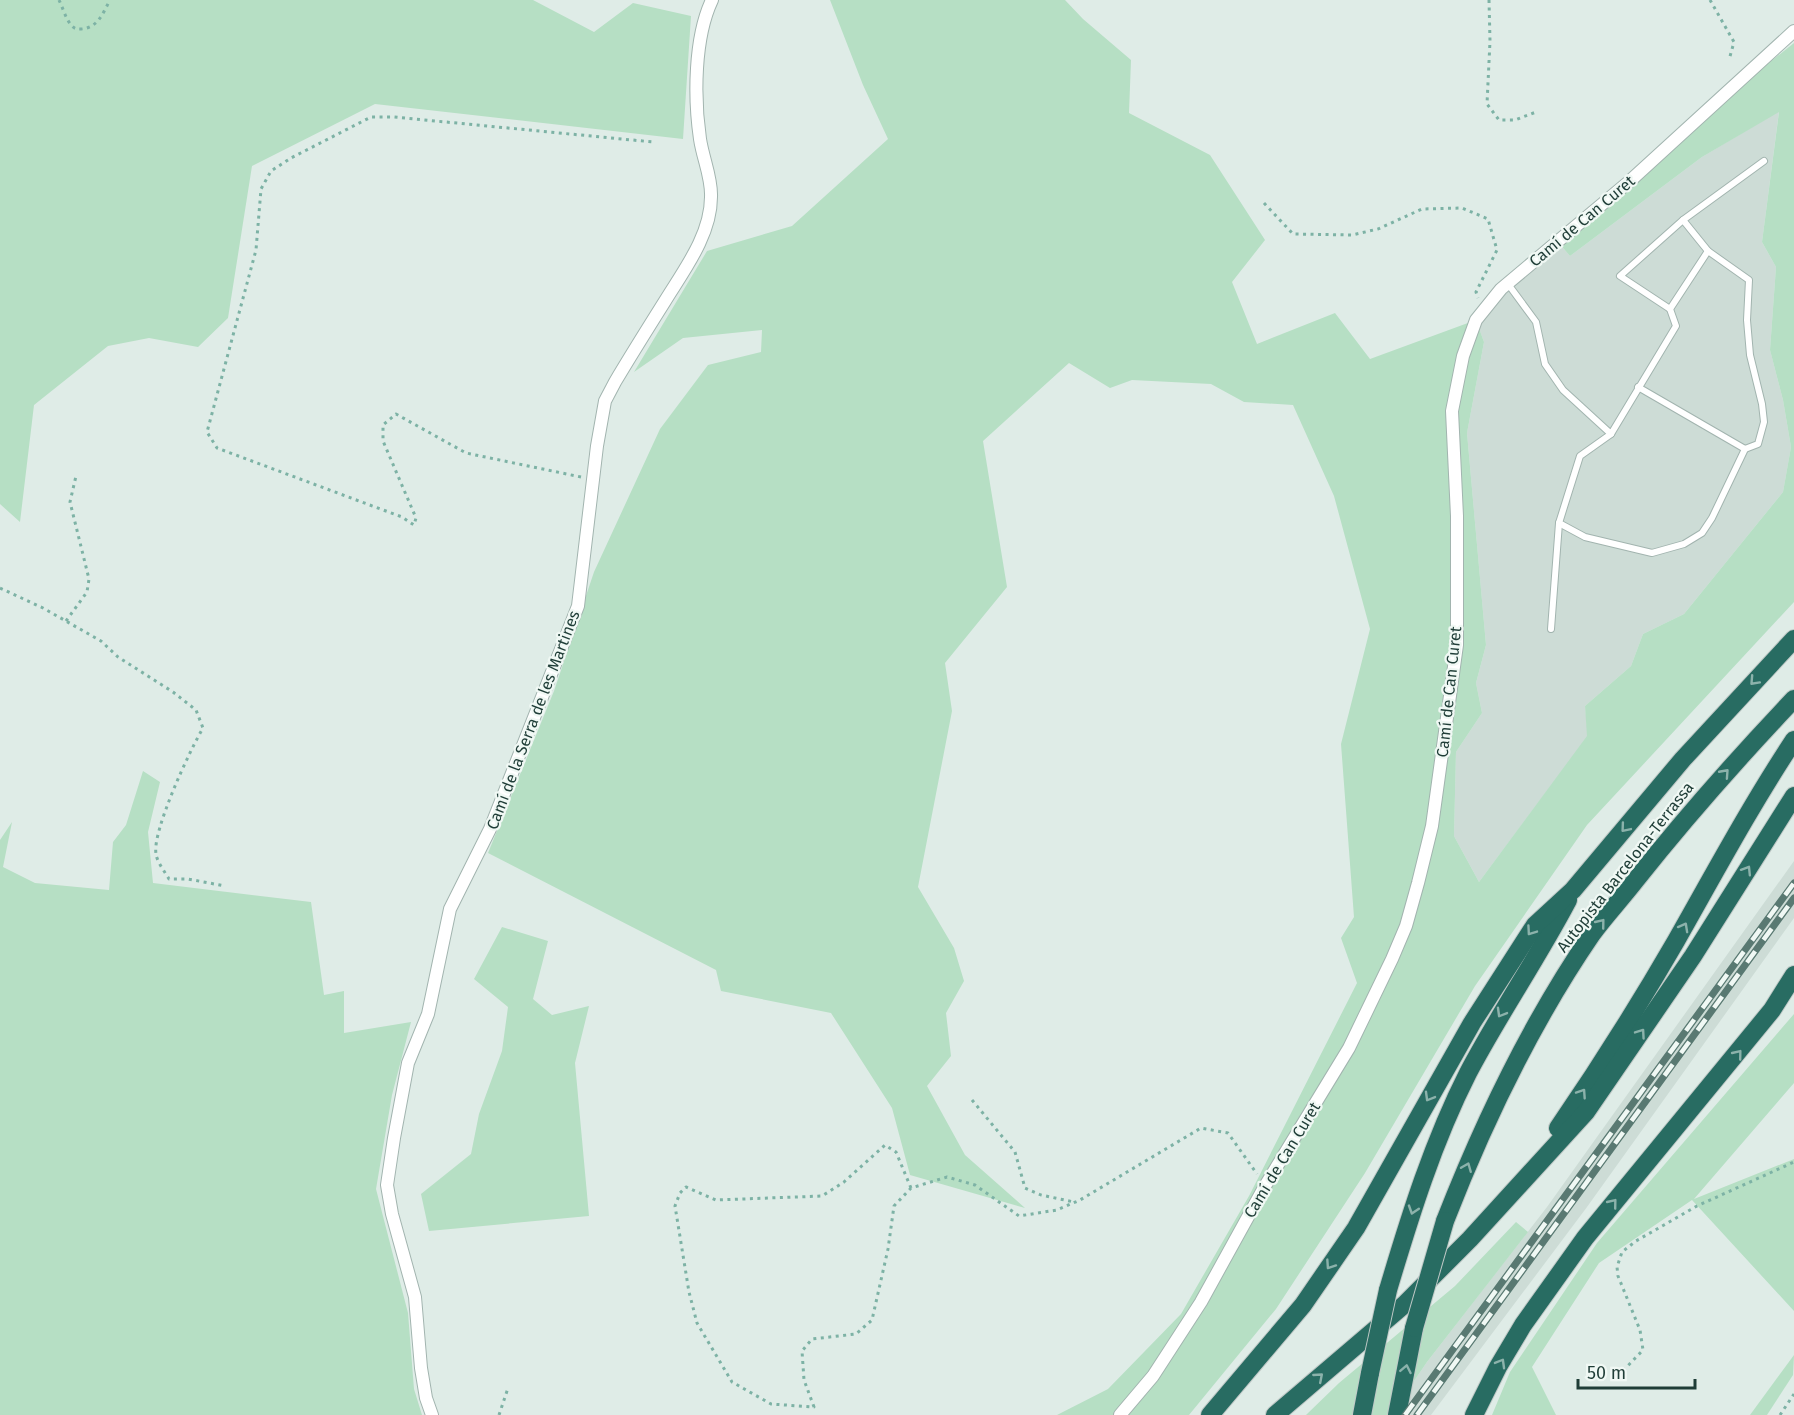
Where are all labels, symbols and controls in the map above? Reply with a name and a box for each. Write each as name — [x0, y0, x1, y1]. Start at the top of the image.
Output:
street label: Camí de Can Curet — [1525, 171, 1639, 271]
street label: Camí de la Serra de les Martines — [482, 608, 584, 832]
street label: Camí de Can Curet — [1433, 625, 1465, 759]
one-way arrow — [1750, 675, 1761, 685]
one-way arrow — [1718, 769, 1729, 780]
street label: Autopista Barcelona-Terrassa — [1553, 778, 1697, 956]
one-way arrow — [1621, 821, 1632, 832]
one-way arrow — [1739, 865, 1750, 876]
one-way arrow — [1594, 919, 1605, 930]
one-way arrow — [1676, 923, 1688, 933]
one-way arrow — [1527, 925, 1539, 935]
one-way arrow — [1497, 1007, 1508, 1017]
one-way arrow — [1634, 1029, 1645, 1040]
one-way arrow — [1730, 1050, 1741, 1061]
one-way arrow — [1575, 1089, 1586, 1100]
one-way arrow — [1425, 1091, 1437, 1101]
street label: Camí de Can Curet — [1240, 1098, 1324, 1221]
one-way arrow — [1460, 1162, 1472, 1173]
one-way arrow — [1605, 1199, 1616, 1210]
one-way arrow — [1408, 1204, 1420, 1215]
one-way arrow — [1326, 1258, 1337, 1269]
scale bar — [1578, 1352, 1695, 1390]
one-way arrow — [1494, 1359, 1505, 1369]
text: 50 m — [1587, 1362, 1626, 1384]
one-way arrow — [1399, 1364, 1412, 1374]
one-way arrow — [1312, 1373, 1323, 1384]

